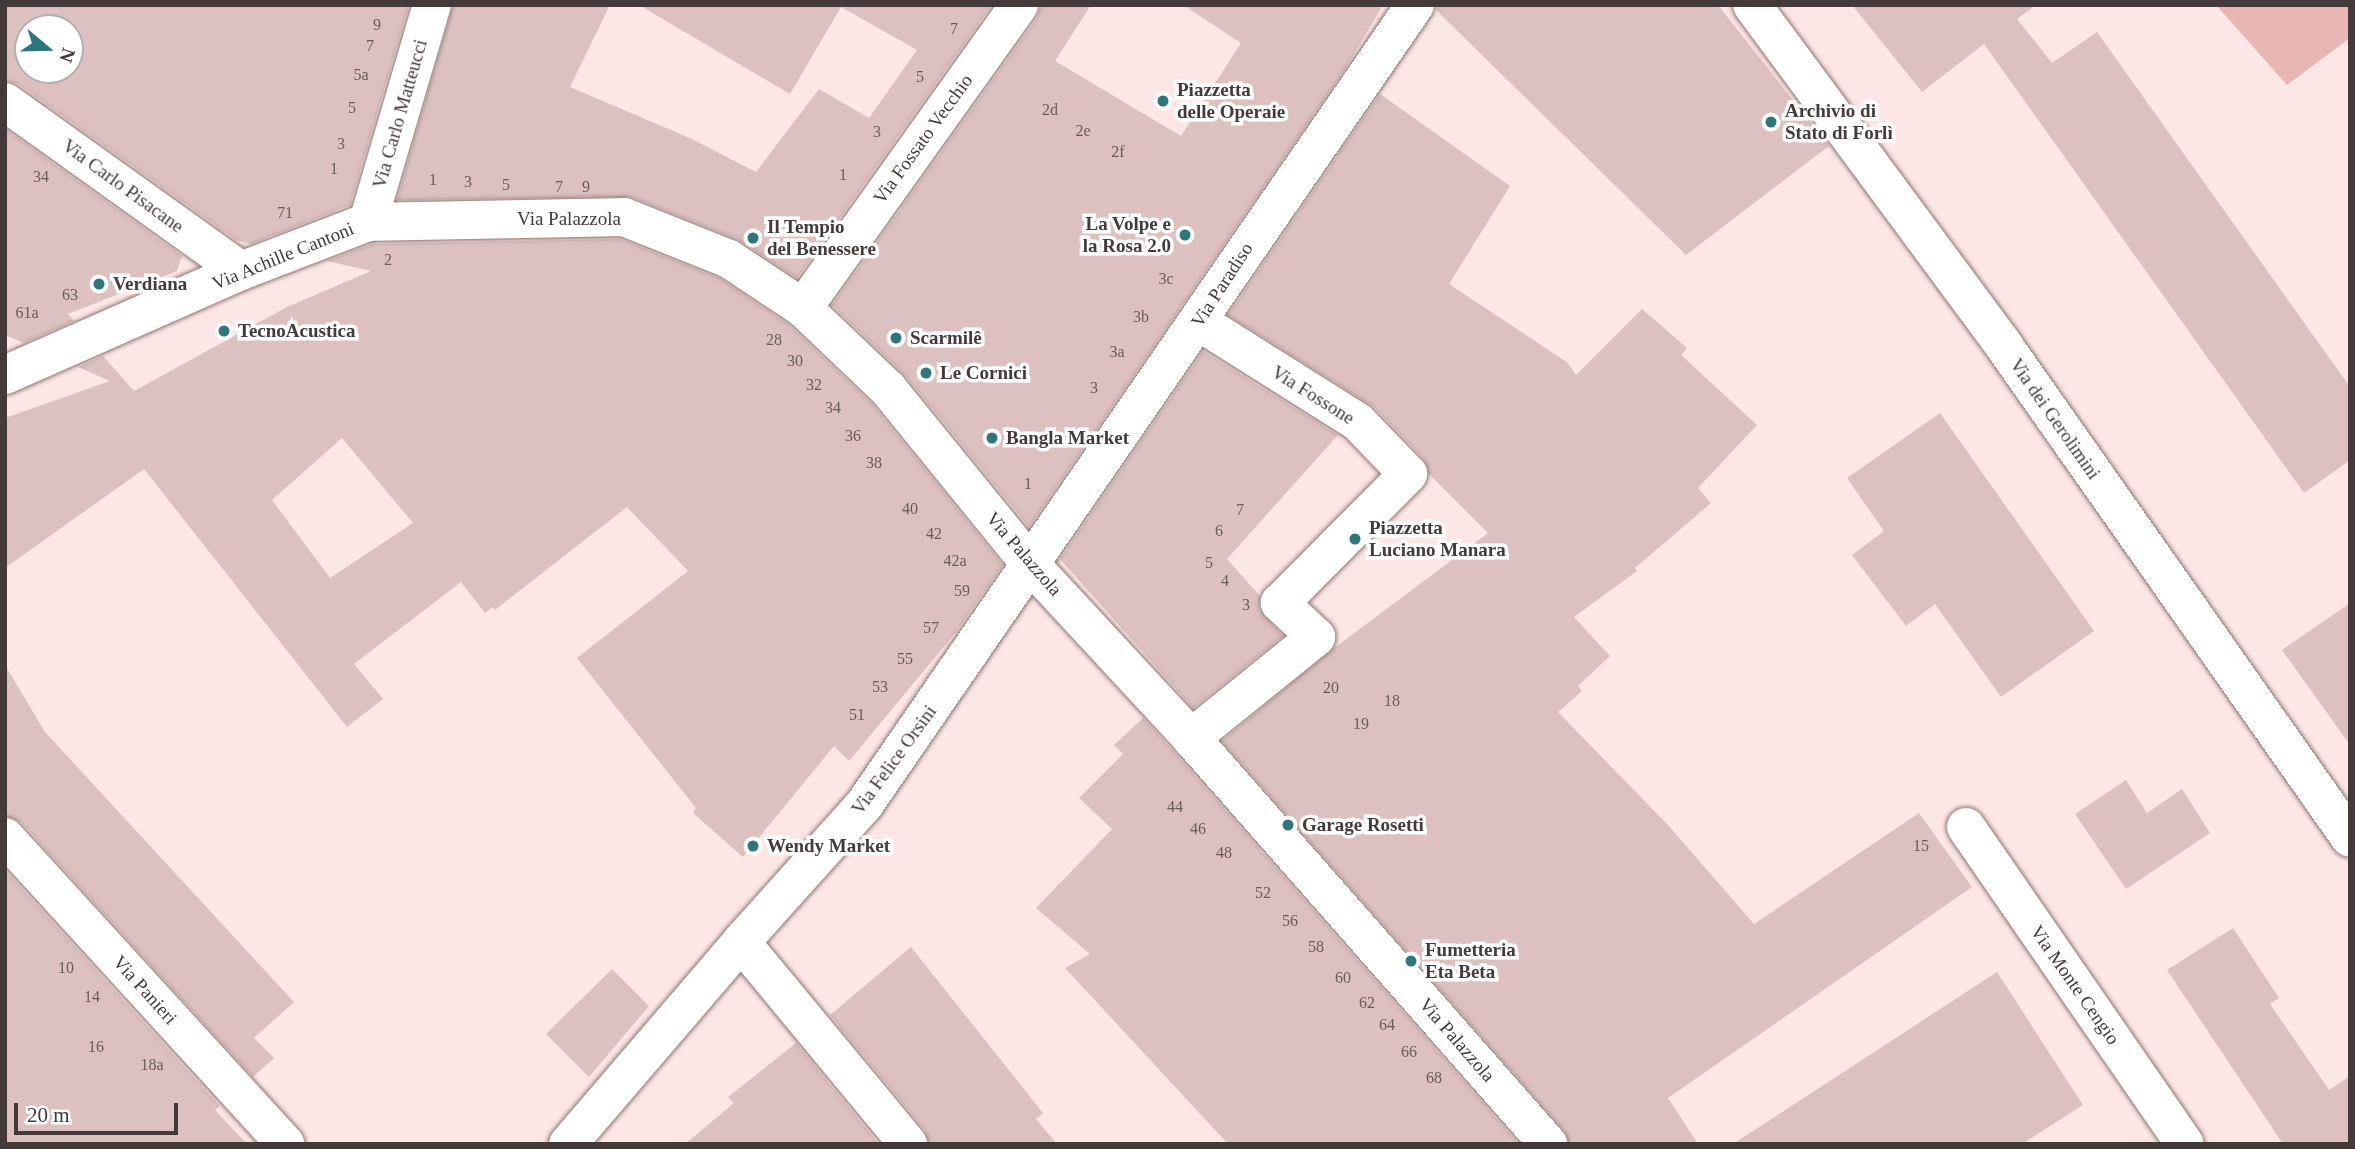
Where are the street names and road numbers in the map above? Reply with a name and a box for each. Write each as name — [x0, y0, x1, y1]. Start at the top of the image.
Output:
street label: Via Carlo Matteucci — [368, 37, 432, 191]
street label: Via Fossato Vecchio — [868, 70, 978, 208]
street label: Via Carlo Pisacane — [58, 134, 188, 238]
street label: Via Palazzola — [517, 208, 621, 230]
street label: Via Achille Cantoni — [208, 217, 358, 295]
street label: Via Paradiso — [1186, 238, 1258, 332]
street label: Via dei Gerolimini — [2005, 354, 2105, 484]
street label: Via Fossone — [1267, 361, 1359, 429]
street label: Via Palazzola — [981, 507, 1067, 601]
street label: Via Felice Orsini — [847, 701, 941, 819]
street label: Via Monte Cengio — [2025, 921, 2125, 1049]
street label: Via Panieri — [108, 951, 182, 1029]
street label: Via Palazzola — [1414, 993, 1500, 1087]

